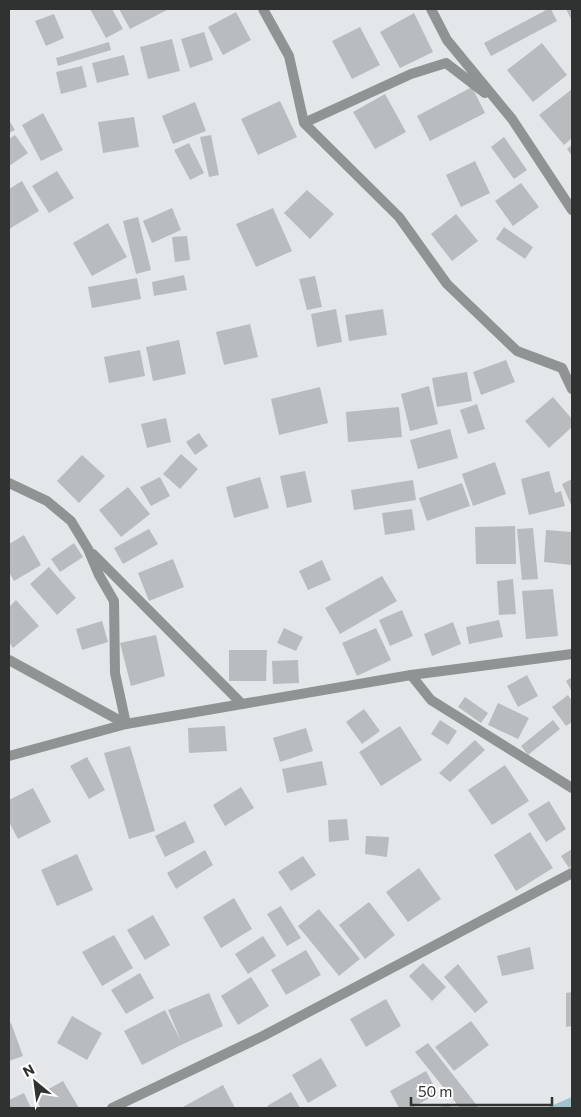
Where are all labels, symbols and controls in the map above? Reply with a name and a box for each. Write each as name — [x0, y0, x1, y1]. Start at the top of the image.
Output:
north arrow — [10, 1057, 60, 1107]
text: N — [20, 1060, 37, 1080]
scale bar — [411, 1074, 552, 1106]
text: 50 m — [418, 1082, 452, 1100]

